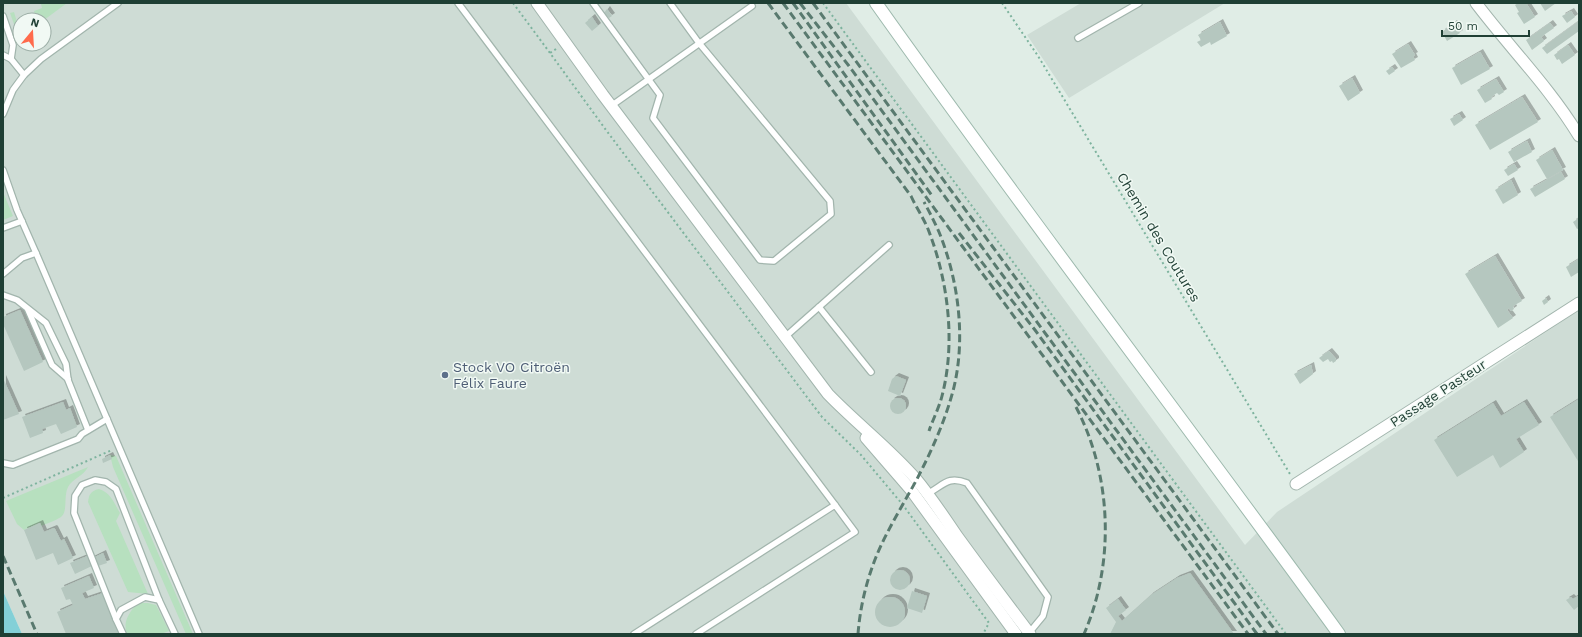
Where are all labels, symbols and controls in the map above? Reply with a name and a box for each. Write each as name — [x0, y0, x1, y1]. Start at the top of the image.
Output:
north arrow — [12, 12, 52, 52]
scale bar — [1442, 12, 1529, 38]
text: N — [29, 16, 41, 30]
text: 50 m — [1448, 19, 1478, 33]
street label: Chemin des Coutures — [1114, 169, 1204, 305]
street label: Passage Pasteur — [1387, 356, 1489, 430]
place label: Stock VO Citroën Félix Faure — [453, 359, 570, 391]
marker: Stock VO Citroën Félix Faure — [440, 370, 450, 380]

